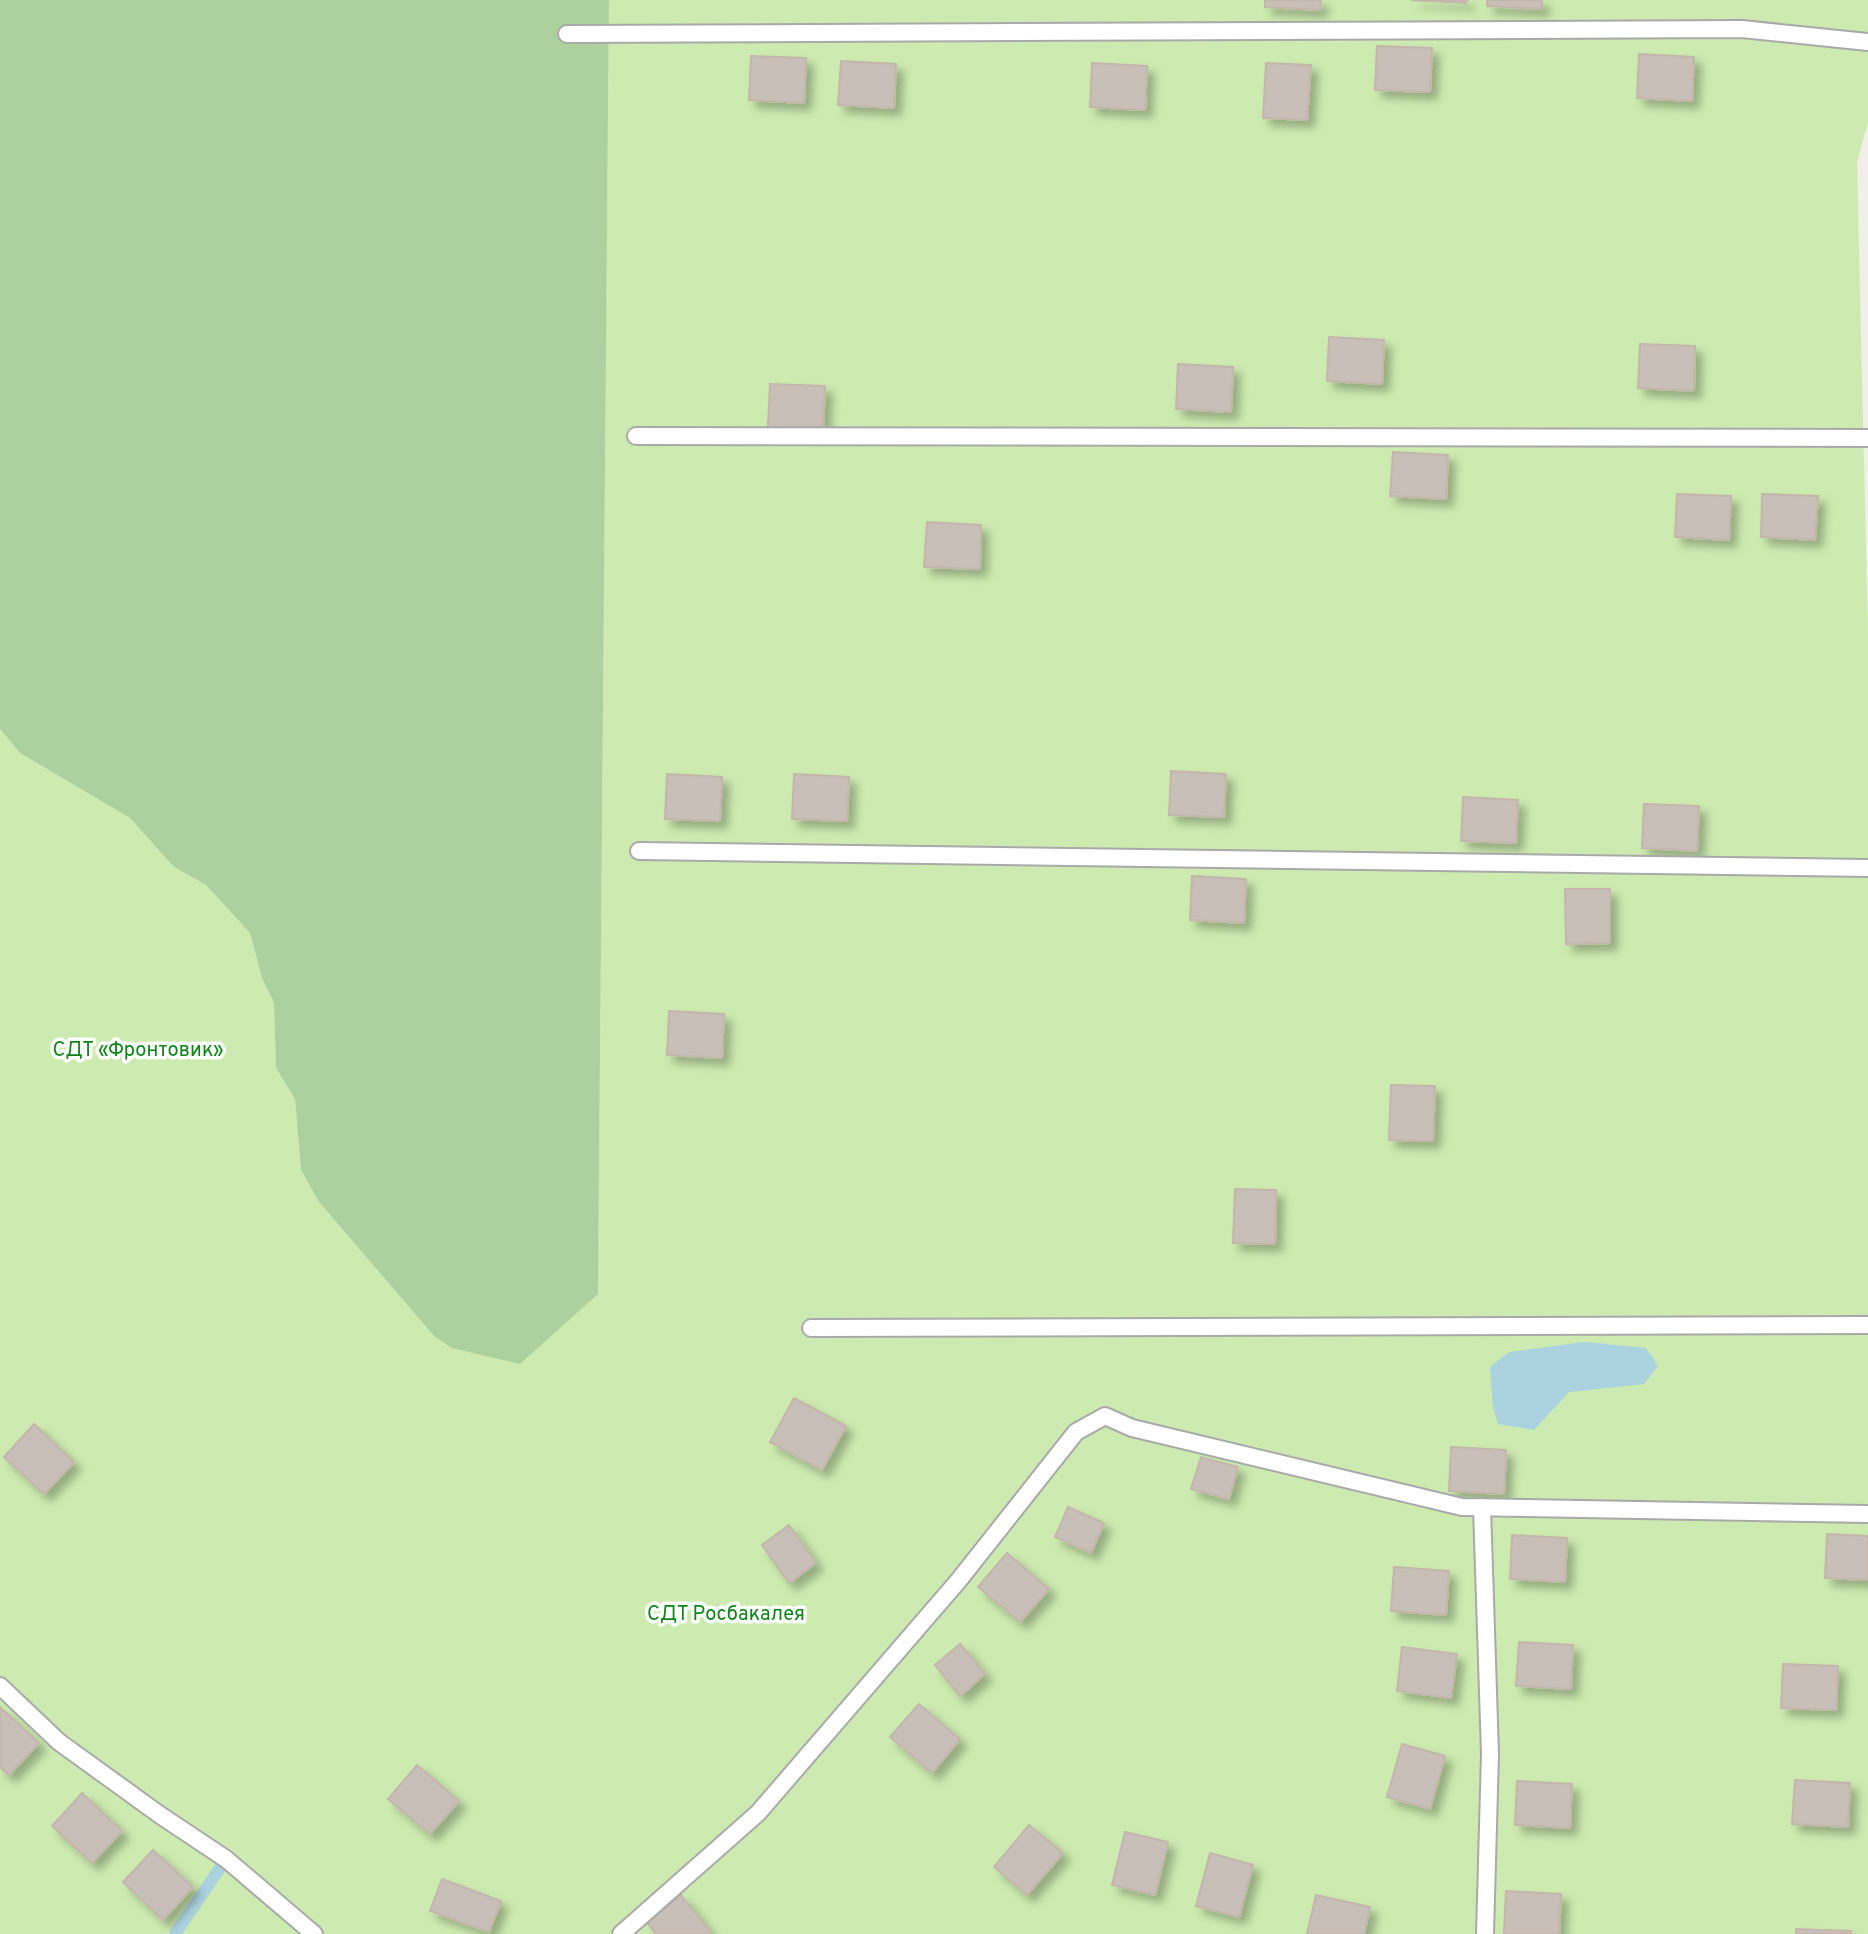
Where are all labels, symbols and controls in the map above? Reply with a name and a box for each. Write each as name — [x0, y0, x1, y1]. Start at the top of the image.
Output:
park label: СДТ «Фронтовик» — [52, 1038, 224, 1064]
park label: СДТ Росбакалея — [647, 1602, 805, 1628]

